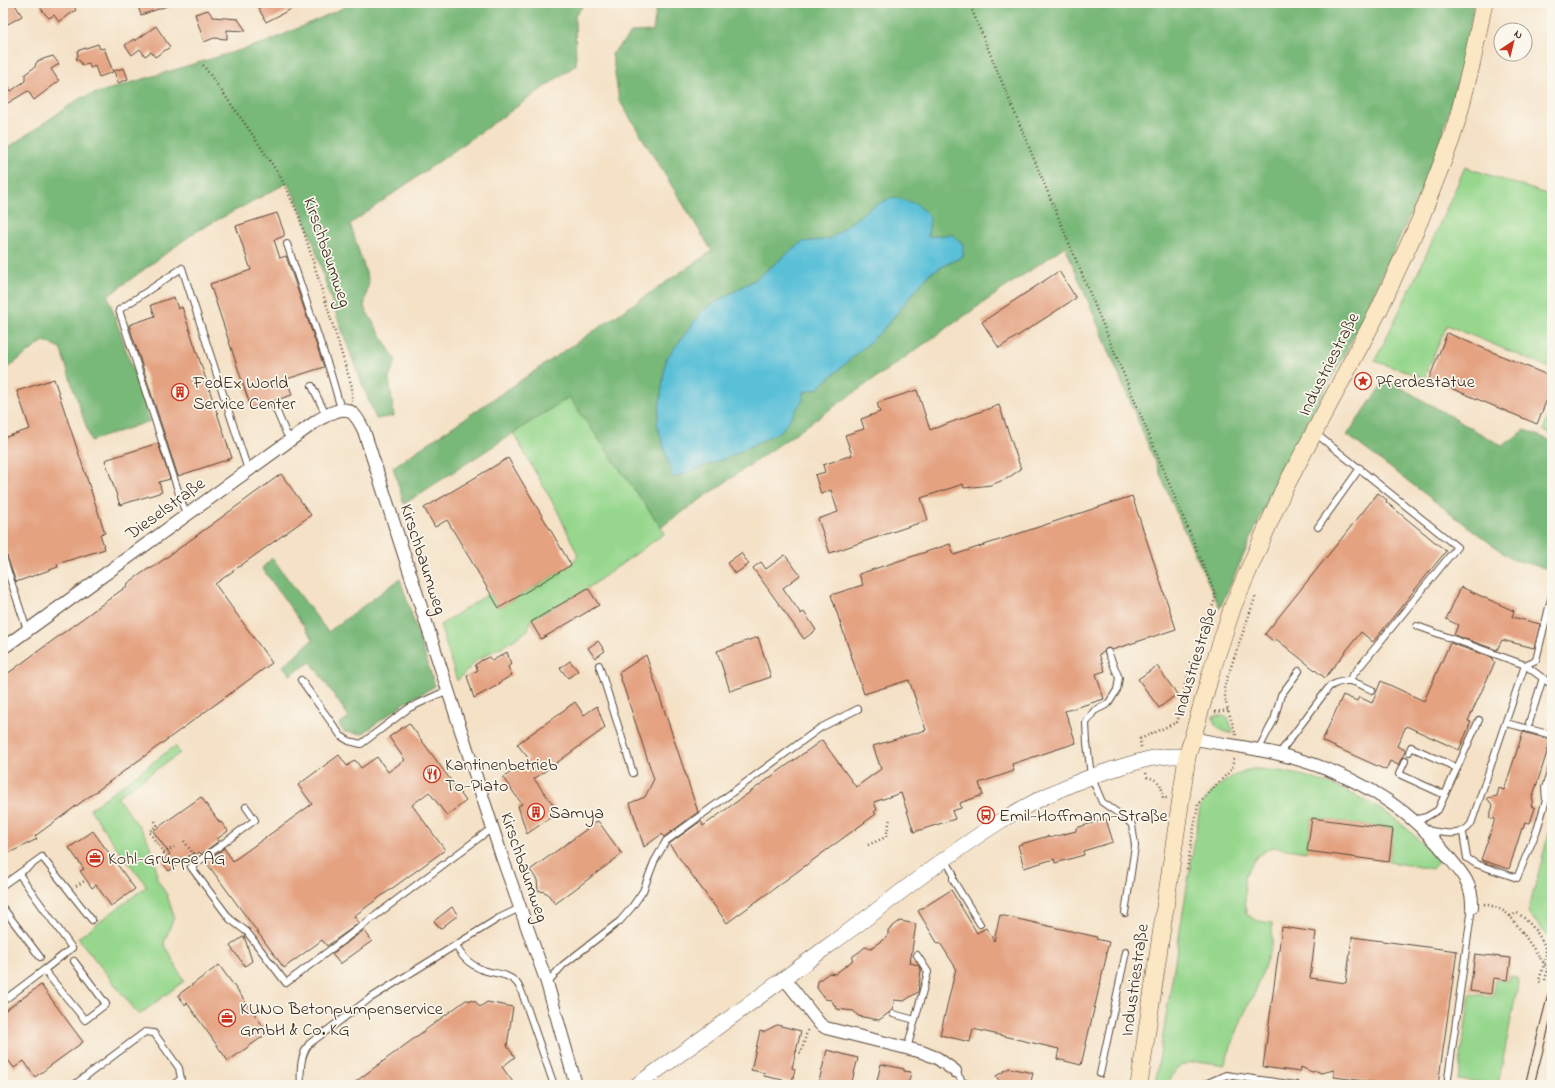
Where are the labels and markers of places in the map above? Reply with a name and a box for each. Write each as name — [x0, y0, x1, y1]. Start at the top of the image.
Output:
place label: Pferdestatue — [1376, 370, 1476, 396]
place label: FedEx World Service Center — [192, 371, 296, 418]
place icon: Pferdestatue — [1353, 371, 1373, 391]
building icon: FedEx World Service Center — [170, 382, 190, 402]
place label: Kantinenbetrieb To-Piato — [445, 753, 558, 800]
restaurant icon: Kantinenbetrieb To-Piato — [422, 764, 442, 784]
place label: Samya — [549, 801, 604, 827]
building icon: Samya — [526, 802, 546, 822]
place label: Emil-Hoffmann-Straße — [999, 804, 1169, 830]
bus stop icon: Emil-Hoffmann-Straße — [976, 805, 996, 825]
place label: Kohl-Gruppe AG — [108, 847, 226, 873]
office icon: Kohl-Gruppe AG — [85, 848, 105, 868]
place label: KUNO Betonpumpenservice GmbH & Co. KG — [240, 997, 444, 1044]
office icon: KUNO Betonpumpenservice GmbH & Co. KG — [217, 1008, 237, 1028]

